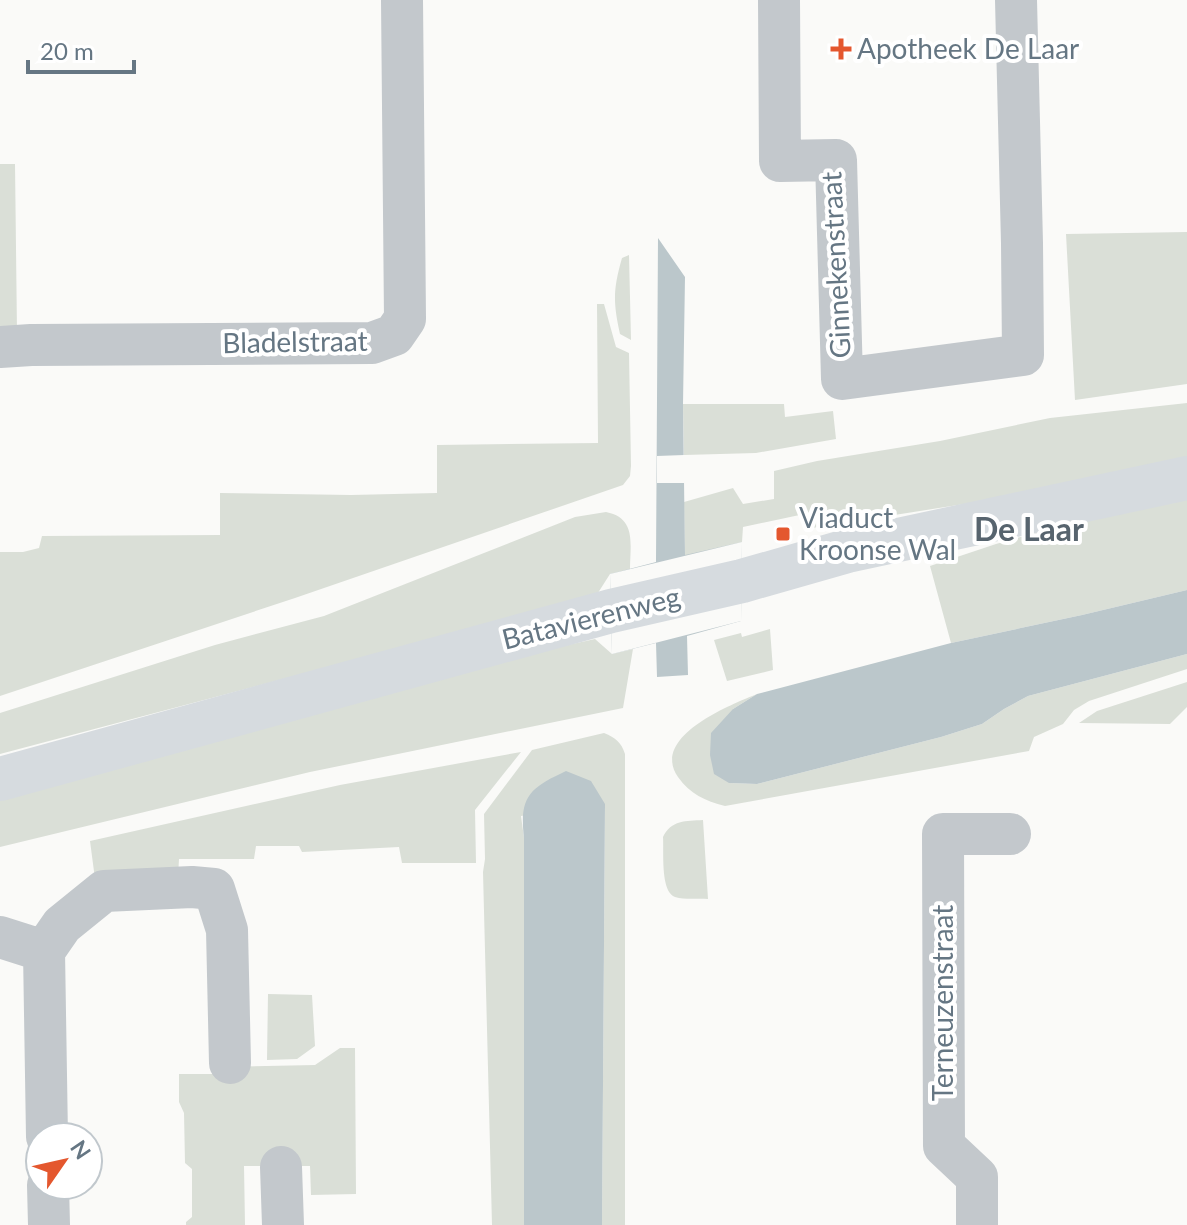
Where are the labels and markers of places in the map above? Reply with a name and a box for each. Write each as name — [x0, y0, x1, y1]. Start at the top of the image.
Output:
place label: Apotheek De Laar — [857, 31, 1079, 65]
marker: Apotheek De Laar — [832, 40, 850, 58]
place label: Viaduct Kroonse Wal — [799, 500, 956, 566]
marker: Viaduct Kroonse Wal — [774, 525, 792, 543]

